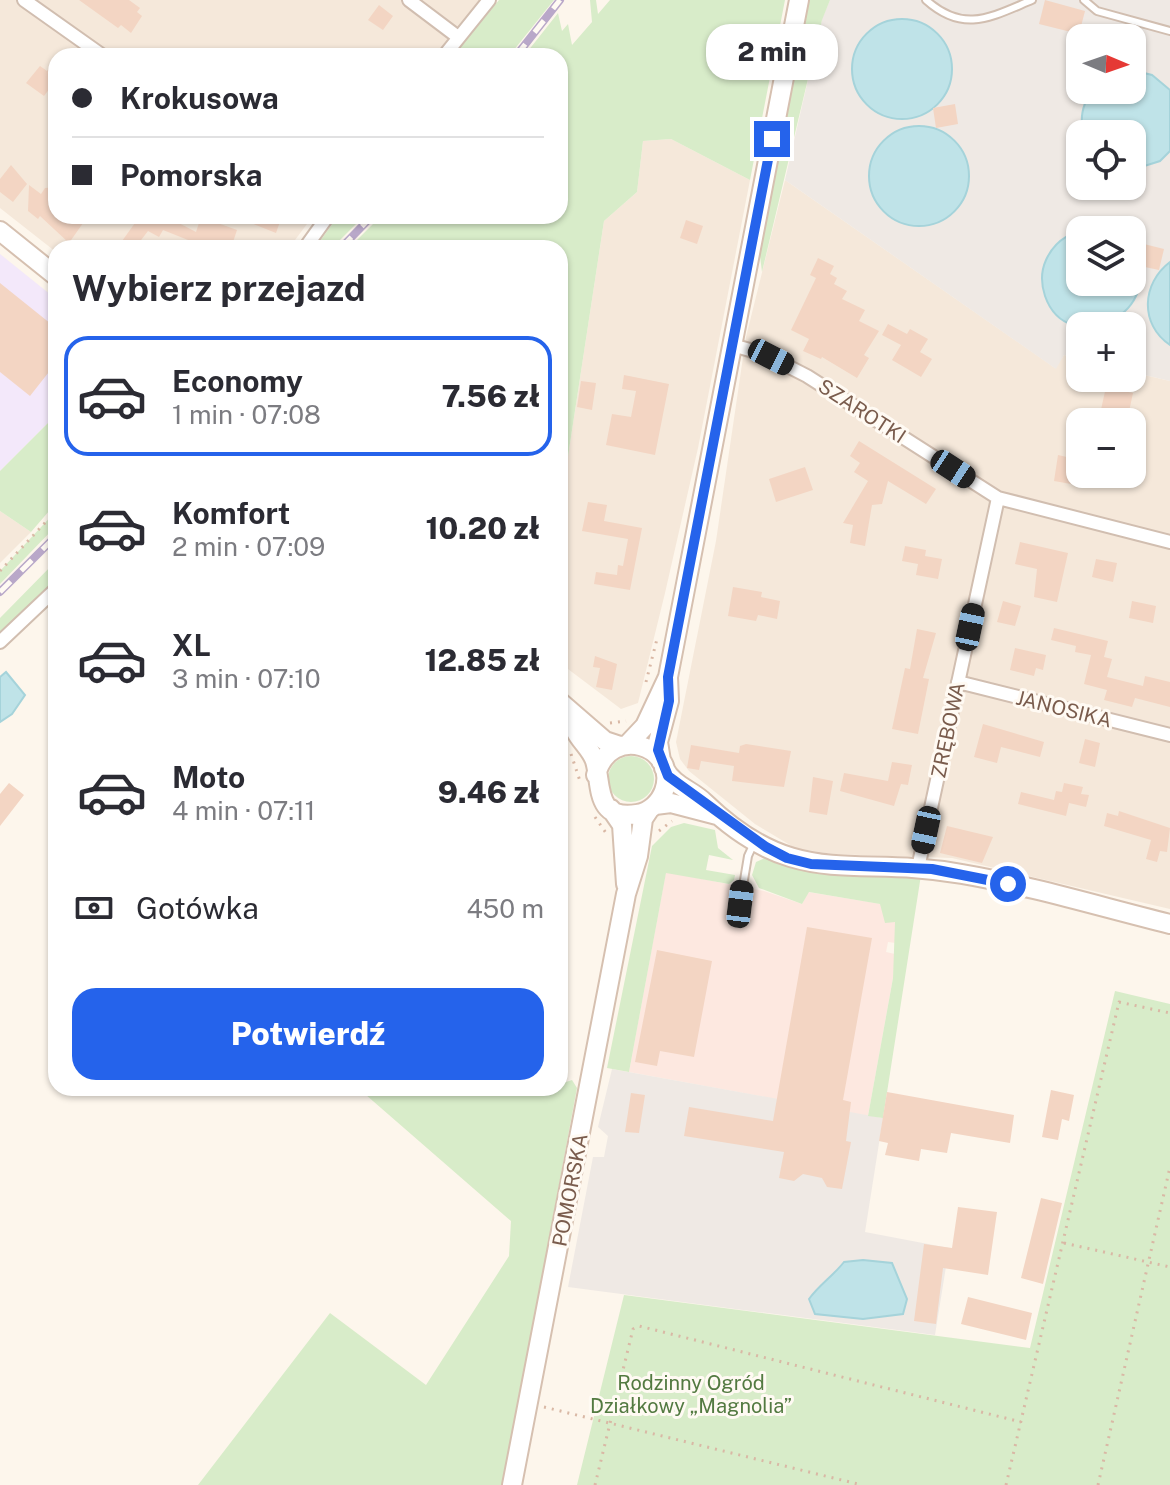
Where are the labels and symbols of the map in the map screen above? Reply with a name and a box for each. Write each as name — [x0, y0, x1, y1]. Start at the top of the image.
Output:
callout: 2 min — [706, 23, 838, 79]
north arrow — [1066, 24, 1146, 104]
route end — [754, 121, 790, 157]
car — [744, 335, 798, 379]
street label: SZAROTKI — [814, 374, 910, 448]
car — [926, 446, 980, 492]
car — [953, 601, 987, 653]
street label: ZRĘBOWA — [926, 680, 970, 780]
street label: JANOSIKA — [1014, 685, 1114, 733]
car — [909, 804, 943, 856]
route start — [990, 866, 1026, 902]
car — [725, 879, 755, 929]
street label: POMORSKA — [547, 1132, 593, 1248]
park label: Rodzinny Ogród Działkowy „Magnolia” — [590, 1371, 792, 1418]

